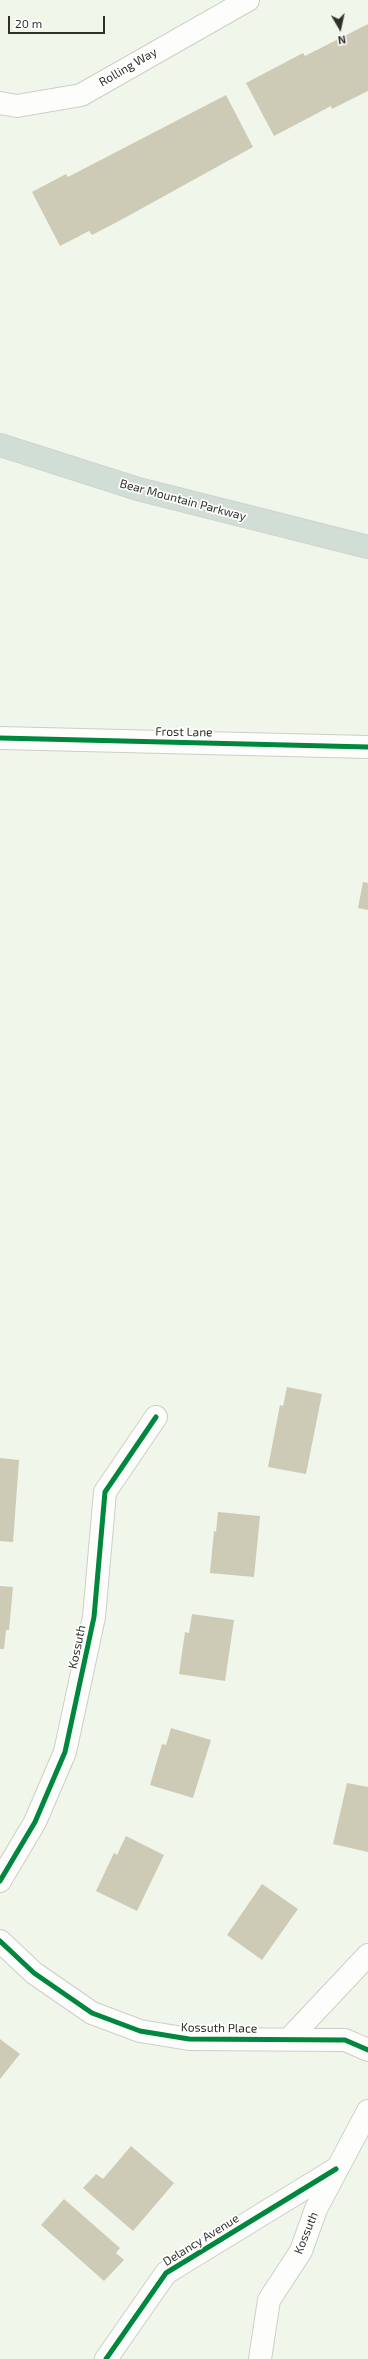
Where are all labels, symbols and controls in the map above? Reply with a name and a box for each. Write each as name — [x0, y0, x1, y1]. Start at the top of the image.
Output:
scale bar — [10, 8, 107, 34]
north arrow — [320, 8, 360, 48]
text: 20 m — [15, 16, 42, 30]
text: N — [337, 33, 347, 47]
street label: Rolling Way — [96, 45, 160, 89]
street label: Bear Mountain Parkway — [118, 476, 248, 524]
street label: Frost Lane — [155, 724, 213, 740]
street label: Kossuth — [65, 1624, 89, 1670]
street label: Kossuth Place — [181, 2020, 257, 2036]
street label: Kossuth — [291, 2210, 321, 2256]
street label: Delancy Avenue — [160, 2211, 242, 2269]

